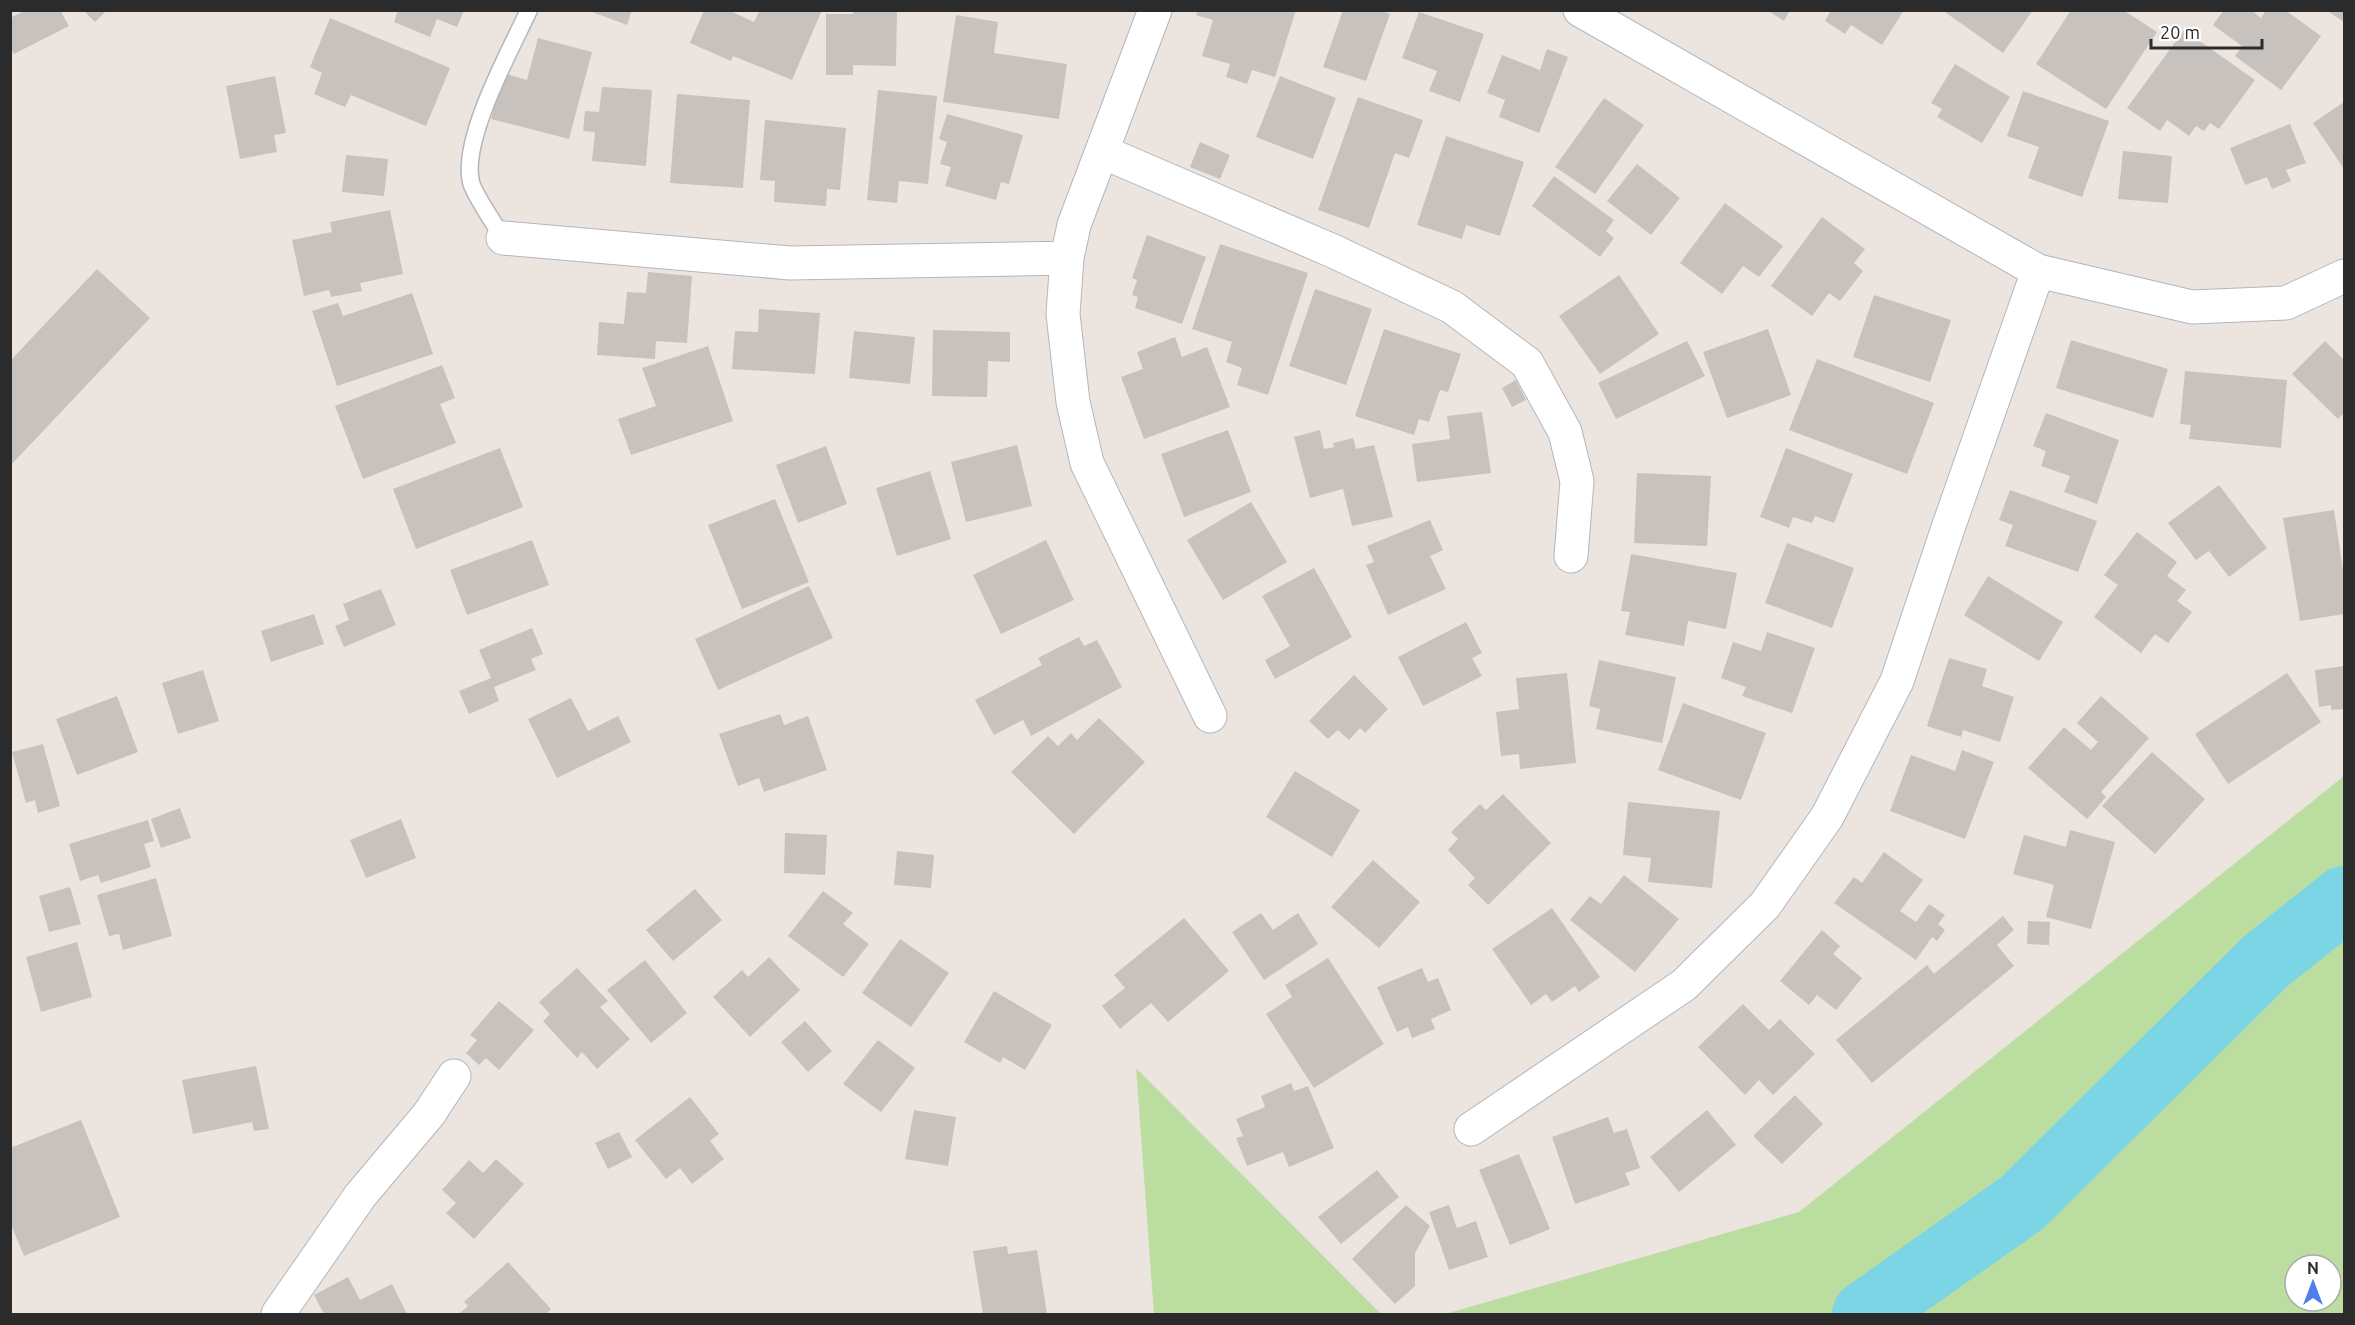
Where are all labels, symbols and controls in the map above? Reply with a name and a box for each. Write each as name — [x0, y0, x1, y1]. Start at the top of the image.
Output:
scale bar — [2151, 12, 2262, 50]
text: 20 m — [2160, 22, 2200, 42]
north arrow — [2283, 1253, 2343, 1313]
text: N — [2307, 1259, 2319, 1277]

